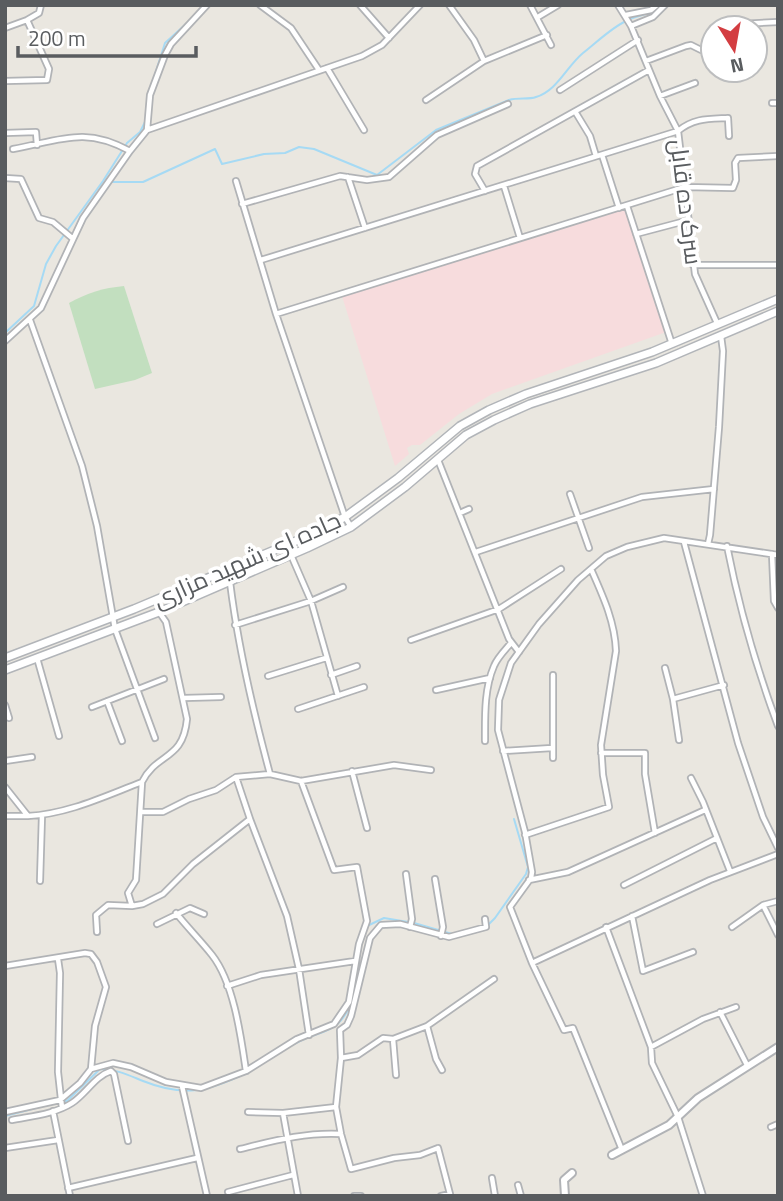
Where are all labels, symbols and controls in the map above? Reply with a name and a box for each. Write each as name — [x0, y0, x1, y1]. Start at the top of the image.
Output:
scale bar — [18, 14, 196, 58]
north arrow — [699, 14, 769, 84]
text: 200 m — [28, 22, 85, 54]
text: N — [728, 51, 747, 82]
street label: سرک ده قابل — [661, 137, 713, 267]
street label: جاده ای شهید مزاری — [147, 502, 346, 617]

